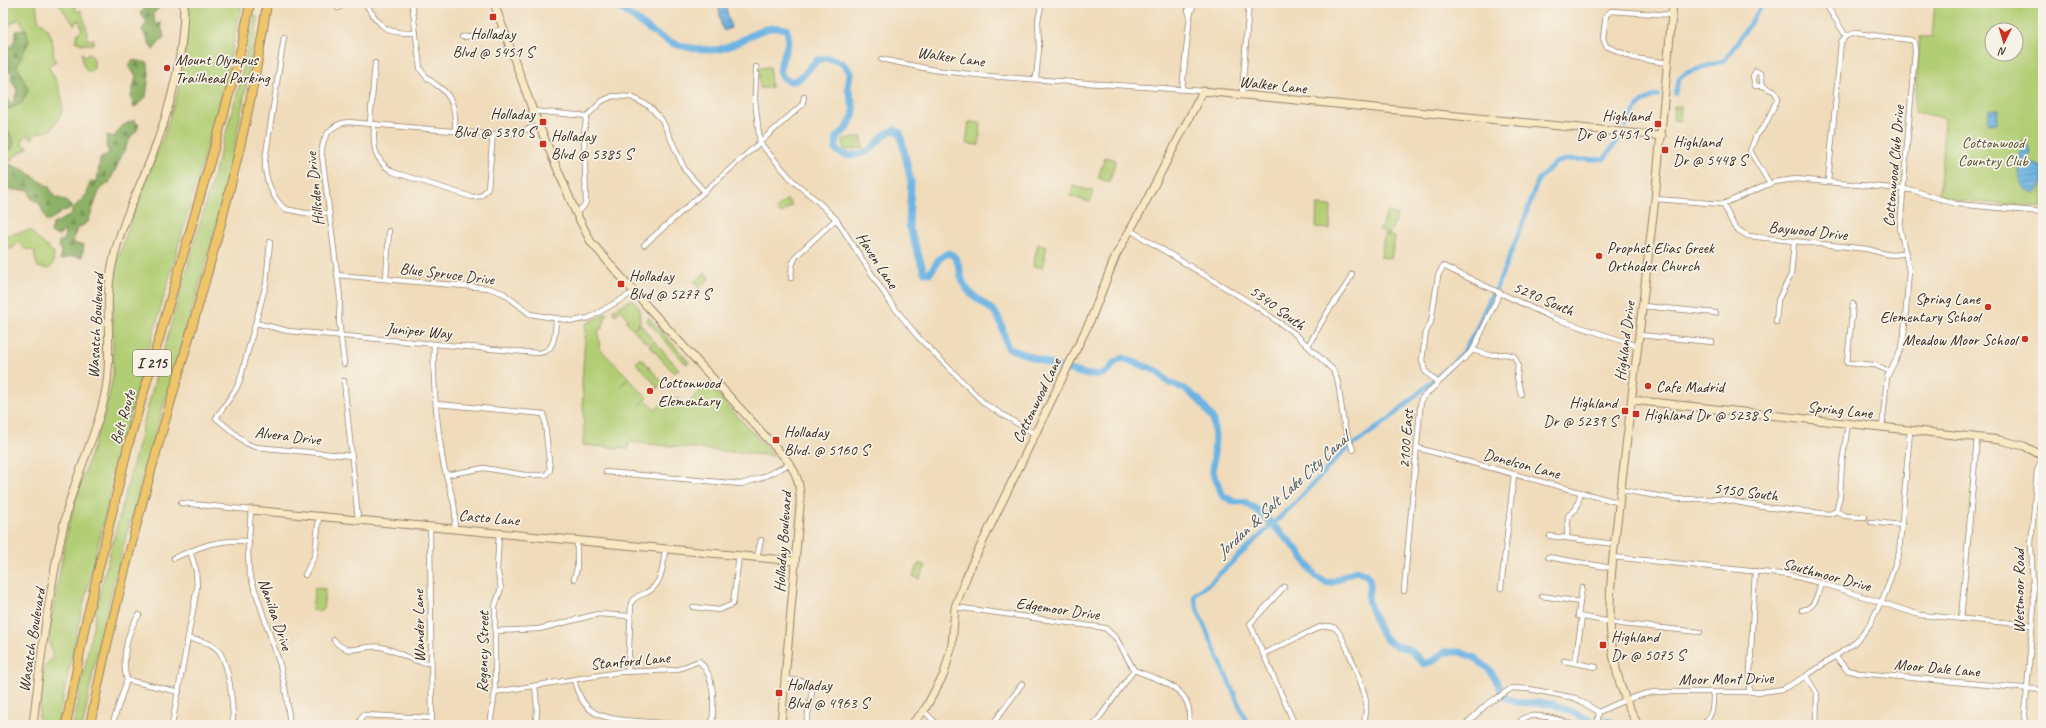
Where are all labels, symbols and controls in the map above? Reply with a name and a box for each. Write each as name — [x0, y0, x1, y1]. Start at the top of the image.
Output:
marker: Holladay Blvd @ 5451 S — [488, 12, 498, 22]
north arrow — [1984, 22, 2024, 62]
place label: Holladay Blvd @ 5451 S — [452, 24, 537, 62]
street label: Walker Lane — [916, 42, 988, 72]
text: N — [1997, 45, 2007, 59]
place label: Mount Olympus Trailhead Parking — [175, 50, 271, 88]
marker: Mount Olympus Trailhead Parking — [162, 63, 172, 73]
street label: Walker Lane — [1238, 72, 1309, 99]
street label: Cottonwood Club Drive — [1879, 103, 1909, 228]
place label: Holladay Blvd @ 5390 S — [454, 104, 538, 142]
place label: Highland Dr @ 5451 S — [1576, 106, 1653, 144]
marker: Holladay Blvd @ 5390 S — [538, 117, 548, 127]
marker: Highland Dr @ 5451 S — [1653, 119, 1663, 129]
place label: Holladay Blvd @ 5385 S — [551, 126, 635, 164]
place label: Highland Dr @ 5448 S — [1673, 132, 1750, 170]
park label: Cottonwood Country Club — [1958, 133, 2029, 171]
marker: Holladay Blvd @ 5385 S — [538, 139, 548, 149]
marker: Highland Dr @ 5448 S — [1660, 145, 1670, 155]
street label: Hillsden Drive — [301, 149, 329, 227]
street label: Baywood Drive — [1768, 217, 1850, 245]
street label: Haven Lane — [852, 229, 904, 294]
place label: Prophet Elias Greek Orthodox Church — [1607, 238, 1715, 276]
marker: Prophet Elias Greek Orthodox Church — [1594, 251, 1604, 261]
street label: Blue Spruce Drive — [399, 258, 497, 290]
place label: Holladay Blvd @ 5277 S — [629, 266, 713, 304]
street label: Wasatch Boulevard — [83, 271, 109, 379]
street label: 5290 South — [1510, 277, 1578, 321]
marker: Holladay Blvd @ 5277 S — [616, 279, 626, 289]
street label: 5340 South — [1245, 281, 1310, 335]
place label: Spring Lane Elementary School — [1880, 289, 1983, 327]
street label: Highland Drive — [1610, 298, 1640, 382]
marker: Spring Lane Elementary School — [1983, 302, 1993, 312]
street label: Juniper Way — [385, 318, 454, 344]
place label: Meadow Moor School — [1903, 330, 2020, 350]
marker: Meadow Moor School — [2020, 334, 2030, 344]
road number: I 215 — [133, 350, 171, 376]
street label: Cottonwood Lane — [1008, 353, 1067, 446]
place label: Cottonwood Elementary — [658, 373, 723, 411]
place label: Cafe Madrid — [1656, 377, 1726, 397]
marker: Cafe Madrid — [1643, 381, 1653, 391]
street label: Belt Route — [106, 386, 141, 447]
marker: Cottonwood Elementary — [645, 386, 655, 396]
place label: Highland Dr @ 5239 S — [1543, 393, 1620, 431]
street label: Spring Lane — [1807, 397, 1875, 424]
place label: Highland Dr @ 5238 S — [1644, 405, 1772, 425]
marker: Highland Dr @ 5239 S — [1620, 406, 1630, 416]
street label: 2100 East — [1394, 407, 1418, 469]
marker: Highland Dr @ 5238 S — [1631, 409, 1641, 419]
street label: Alvera Drive — [254, 422, 324, 450]
place label: Holladay Blvd. @ 5160 S — [784, 422, 872, 460]
water label: Jordan & Salt Lake City Canal — [1210, 424, 1357, 564]
marker: Holladay Blvd. @ 5160 S — [771, 435, 781, 445]
street label: Donelson Lane — [1481, 444, 1564, 484]
street label: 5150 South — [1713, 478, 1780, 506]
street label: Holladay Boulevard — [770, 488, 797, 593]
street label: Casto Lane — [458, 505, 522, 531]
street label: Westmoor Road — [2009, 546, 2029, 633]
street label: Southmoor Drive — [1781, 554, 1875, 597]
street label: Naniloa Drive — [253, 576, 297, 654]
street label: Wasatch Boulevard — [14, 584, 50, 693]
street label: Wander Lane — [408, 588, 430, 662]
street label: Edgemoor Drive — [1015, 593, 1103, 625]
street label: Regency Street — [472, 609, 494, 693]
place label: Highland Dr @ 5075 S — [1611, 627, 1688, 665]
marker: Highland Dr @ 5075 S — [1598, 640, 1608, 650]
street label: Stanford Lane — [590, 647, 672, 674]
street label: Moor Dale Lane — [1893, 654, 1982, 682]
street label: Moor Mont Drive — [1679, 668, 1775, 690]
place label: Holladay Blvd @ 4963 S — [787, 675, 871, 713]
marker: Holladay Blvd @ 4963 S — [774, 688, 784, 698]

